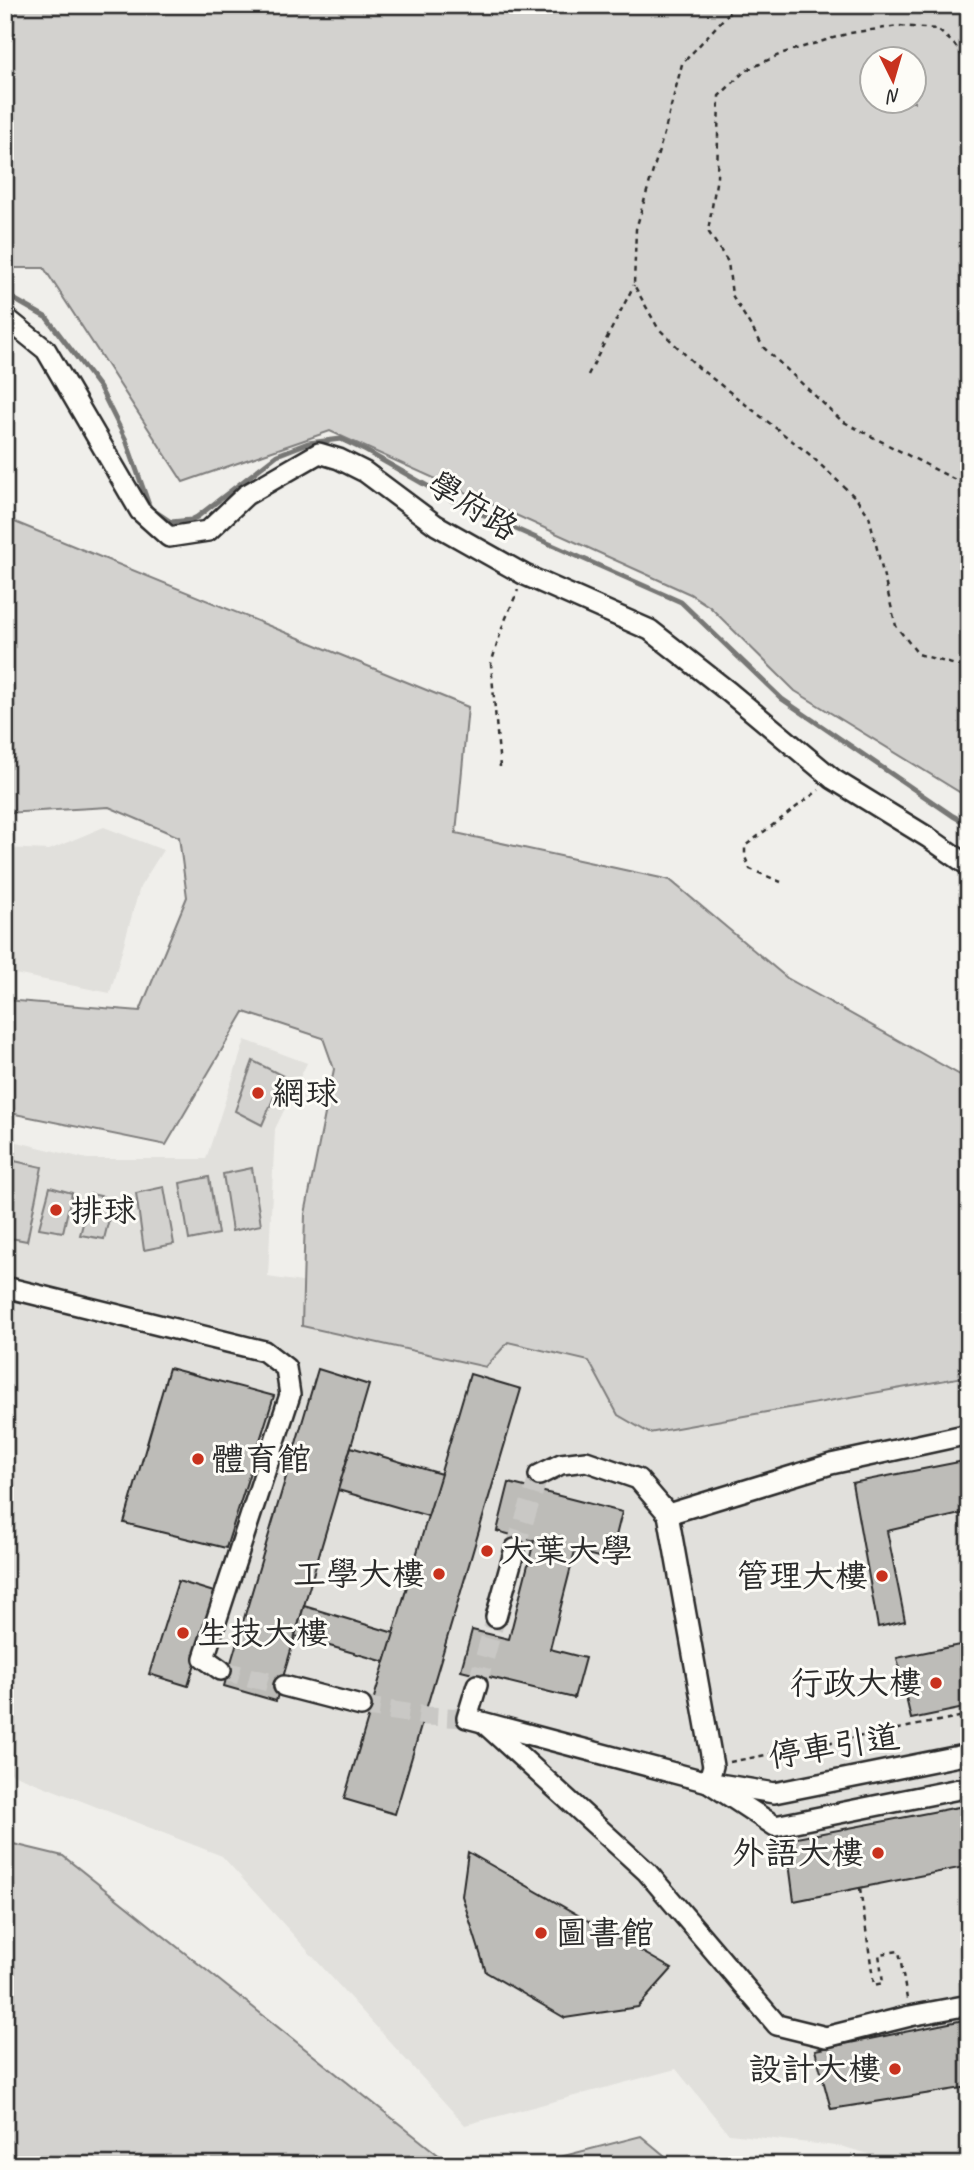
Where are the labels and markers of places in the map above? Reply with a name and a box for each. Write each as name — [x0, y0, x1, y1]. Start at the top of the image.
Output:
place label: 網球 — [272, 1072, 338, 1114]
marker: 網球 — [250, 1085, 266, 1101]
place label: 排球 — [70, 1189, 136, 1231]
marker: 排球 — [48, 1202, 64, 1218]
place label: 體育館 — [212, 1438, 311, 1480]
marker: 體育館 — [190, 1451, 206, 1467]
place label: 大葉大學 — [501, 1530, 633, 1572]
marker: 大葉大學 — [479, 1543, 495, 1559]
place label: 工學大樓 — [293, 1553, 425, 1595]
place label: 管理大樓 — [736, 1555, 868, 1597]
marker: 工學大樓 — [431, 1566, 447, 1582]
marker: 管理大樓 — [874, 1568, 890, 1584]
place label: 生技大樓 — [197, 1612, 329, 1654]
marker: 生技大樓 — [175, 1625, 191, 1641]
place label: 行政大樓 — [790, 1662, 922, 1704]
marker: 行政大樓 — [928, 1675, 944, 1691]
place label: 外語大樓 — [732, 1832, 864, 1874]
marker: 外語大樓 — [870, 1845, 886, 1861]
place label: 圖書館 — [555, 1912, 654, 1954]
marker: 圖書館 — [533, 1925, 549, 1941]
place label: 設計大樓 — [749, 2048, 881, 2090]
marker: 設計大樓 — [887, 2061, 903, 2077]

